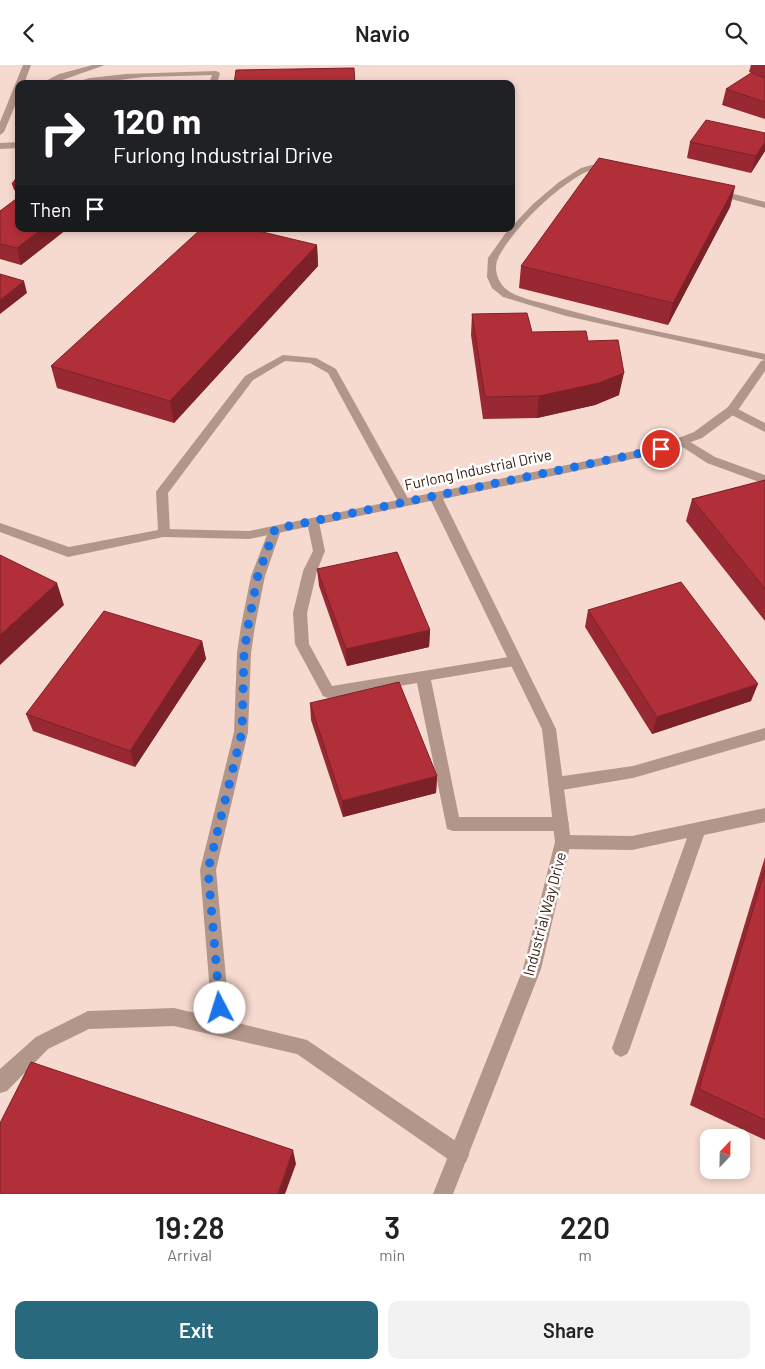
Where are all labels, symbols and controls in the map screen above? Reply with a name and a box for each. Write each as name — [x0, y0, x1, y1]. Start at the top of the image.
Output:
icon: back — [15, 19, 43, 47]
icon: search — [722, 19, 750, 47]
text: Navio — [355, 20, 410, 46]
text: 120 m — [113, 99, 201, 141]
icon: right — [30, 100, 95, 165]
text: Furlong Industrial Drive — [113, 141, 333, 167]
icon: arrive — [81, 195, 109, 223]
text: Then — [30, 198, 71, 221]
pin — [640, 428, 682, 470]
icon: arrive — [647, 435, 675, 463]
street label: Furlong Industrial Drive — [403, 445, 553, 493]
street label: Industrial Way Drive — [519, 850, 569, 978]
position arrow — [193, 981, 245, 1033]
north arrow — [700, 1129, 750, 1179]
map controls — [700, 1129, 750, 1179]
text: 19:28 — [155, 1209, 224, 1245]
text: 3 — [384, 1209, 400, 1245]
text: 220 — [560, 1209, 610, 1245]
text: Arrival — [167, 1245, 212, 1264]
text: min — [379, 1245, 405, 1264]
text: m — [578, 1245, 592, 1264]
button: Exit — [15, 1301, 378, 1359]
button: Share — [388, 1301, 750, 1359]

